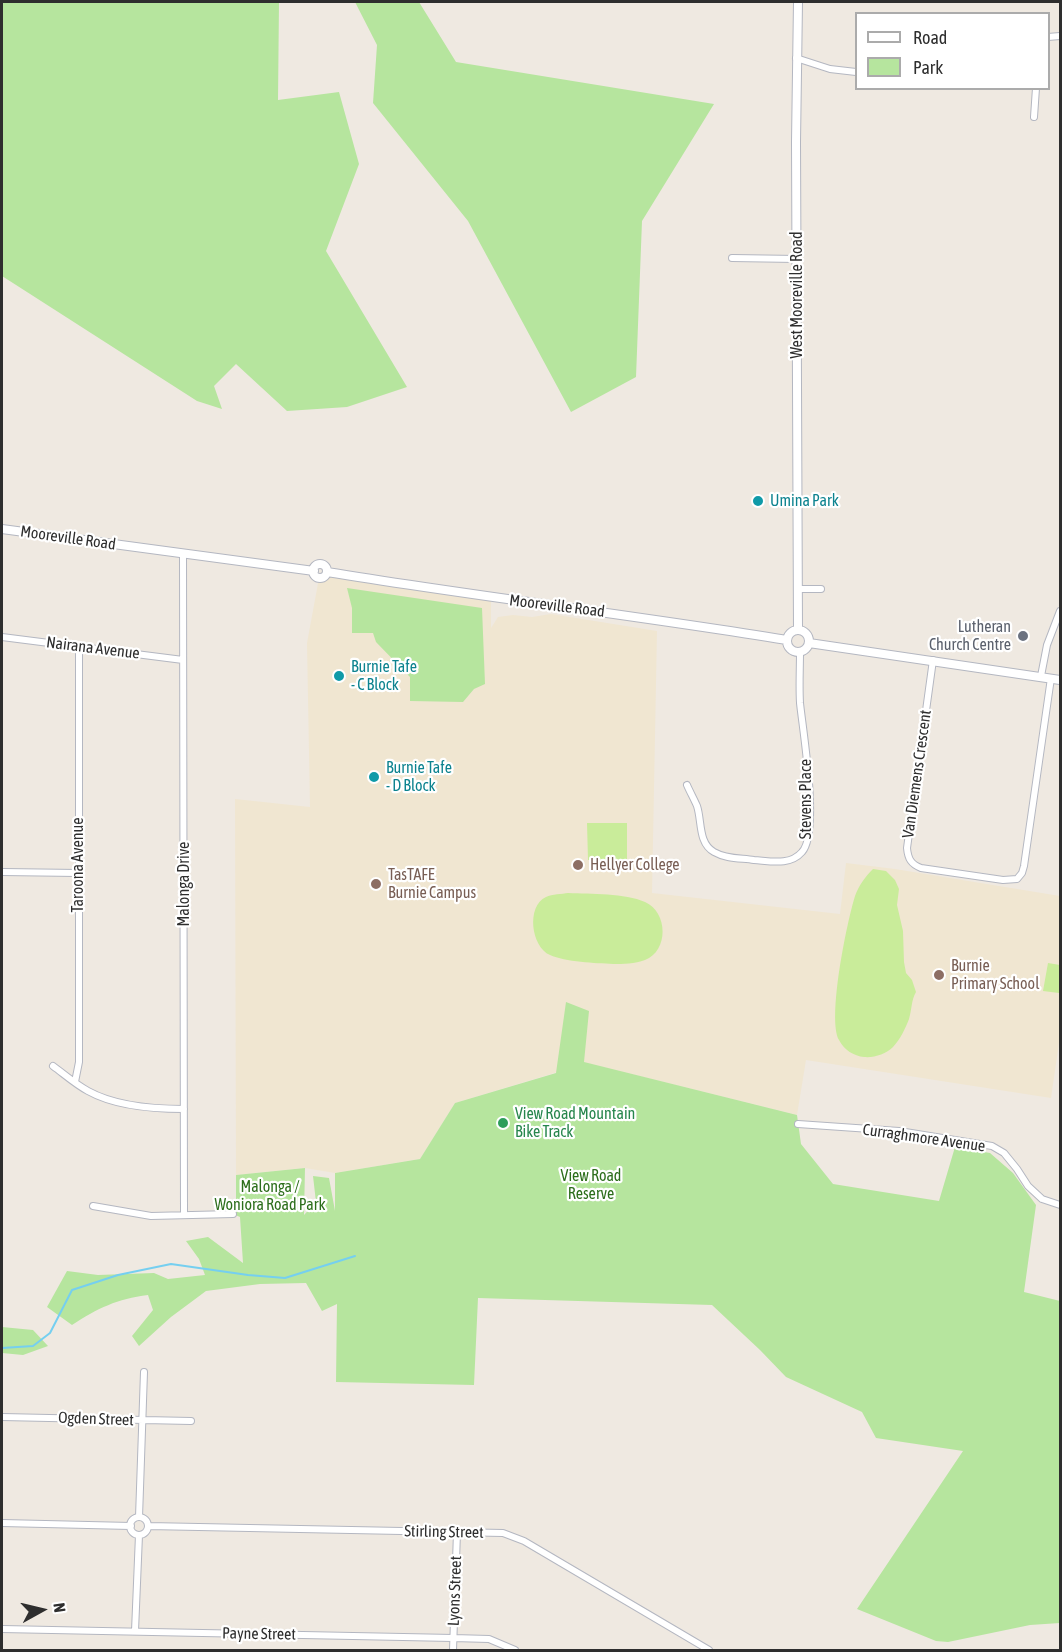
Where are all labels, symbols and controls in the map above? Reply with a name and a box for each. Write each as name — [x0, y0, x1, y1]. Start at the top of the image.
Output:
legend — [855, 12, 1050, 90]
text: Road — [913, 27, 947, 48]
text: Park — [913, 57, 943, 78]
street label: West Mooreville Road — [787, 231, 807, 359]
place label: Umina Park — [770, 491, 839, 511]
marker: Umina Park — [751, 494, 765, 508]
street label: Mooreville Road — [19, 522, 117, 554]
street label: Mooreville Road — [508, 591, 606, 621]
place label: Lutheran Church Centre — [929, 617, 1011, 655]
marker: Lutheran Church Centre — [1016, 629, 1030, 643]
street label: Nairana Avenue — [45, 633, 141, 663]
place label: Burnie Tafe - C Block — [351, 657, 417, 695]
marker: Burnie Tafe - C Block — [332, 669, 346, 683]
street label: Van Diemens Crescent — [898, 709, 936, 839]
place label: Burnie Tafe - D Block — [386, 758, 452, 796]
street label: Stevens Place — [796, 759, 816, 839]
marker: Burnie Tafe - D Block — [367, 770, 381, 784]
street label: Taroona Avenue — [68, 818, 88, 912]
street label: Malonga Drive — [174, 842, 194, 926]
place label: Hellyer College — [590, 855, 680, 875]
marker: Hellyer College — [571, 858, 585, 872]
place label: TasTAFE Burnie Campus — [388, 865, 476, 903]
marker: TasTAFE Burnie Campus — [369, 877, 383, 891]
place label: Burnie Primary School — [951, 956, 1039, 994]
marker: Burnie Primary School — [932, 968, 946, 982]
place label: View Road Mountain Bike Track — [515, 1104, 635, 1142]
marker: View Road Mountain Bike Track — [496, 1116, 510, 1130]
street label: Curraghmore Avenue — [861, 1120, 987, 1156]
park label: View Road Reserve — [561, 1166, 621, 1204]
park label: Malonga / Woniora Road Park — [214, 1177, 326, 1215]
street label: Ogden Street — [58, 1408, 134, 1430]
street label: Stirling Street — [404, 1522, 484, 1542]
street label: Lyons Street — [444, 1556, 466, 1626]
north arrow — [12, 1580, 72, 1640]
text: N — [50, 1602, 69, 1613]
street label: Payne Street — [222, 1624, 296, 1644]

